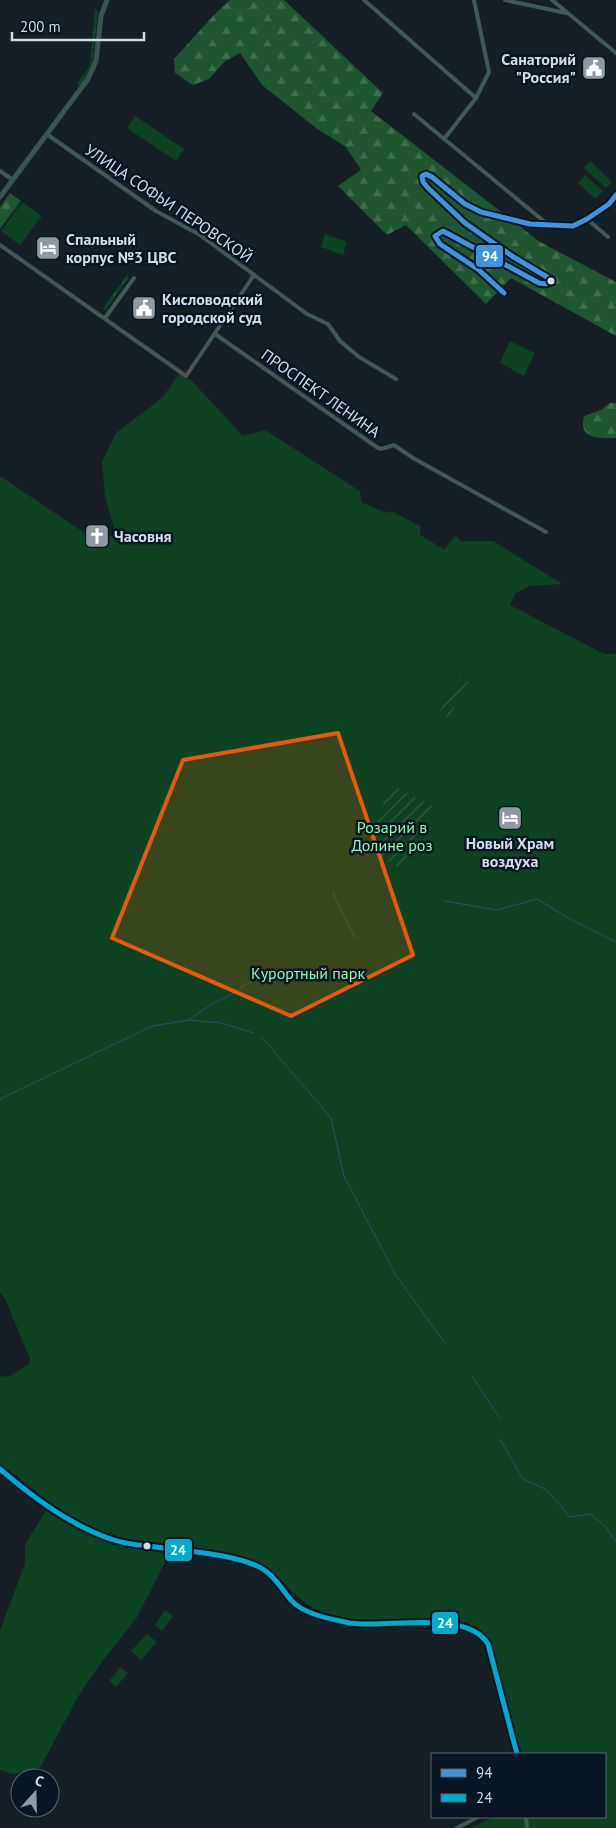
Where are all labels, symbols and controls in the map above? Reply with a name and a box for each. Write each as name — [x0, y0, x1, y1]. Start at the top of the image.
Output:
scale bar — [12, 10, 145, 42]
text: 200 m — [20, 17, 61, 36]
place label: Санаторий "Россия" — [501, 49, 576, 87]
public building icon: Санаторий "Россия" — [581, 55, 607, 81]
street label: УЛИЦА СОФЬИ ПЕРОВСКОЙ — [81, 139, 257, 267]
place label: Спальный корпус №3 ЦВС — [66, 229, 177, 267]
hotel icon: Спальный корпус №3 ЦВС — [35, 235, 61, 261]
line badge: 94 — [475, 244, 504, 268]
text: 94 — [482, 247, 498, 265]
unlabelled marker — [546, 276, 556, 286]
place label: Кисловодский городской суд — [162, 289, 263, 327]
public building icon: Кисловодский городской суд — [131, 295, 157, 321]
street label: ПРОСПЕКТ ЛЕНИНА — [258, 344, 385, 442]
church icon: Часовня — [84, 523, 110, 549]
place label: Часовня — [114, 526, 172, 546]
hotel icon: Новый Храм воздуха — [497, 805, 523, 831]
park label: Розарий в Долине роз — [352, 817, 432, 855]
place label: Новый Храм воздуха — [466, 833, 554, 871]
park label: Курортный парк — [251, 963, 365, 983]
line badge: 24 — [164, 1538, 193, 1562]
unlabelled marker — [142, 1541, 152, 1551]
text: 24 — [170, 1541, 186, 1559]
line badge: 24 — [431, 1611, 459, 1635]
text: 24 — [437, 1614, 453, 1632]
legend — [431, 1753, 606, 1818]
text: 94 — [476, 1763, 492, 1782]
north arrow — [10, 1768, 60, 1818]
text: С — [33, 1771, 46, 1791]
text: 24 — [476, 1788, 492, 1807]

